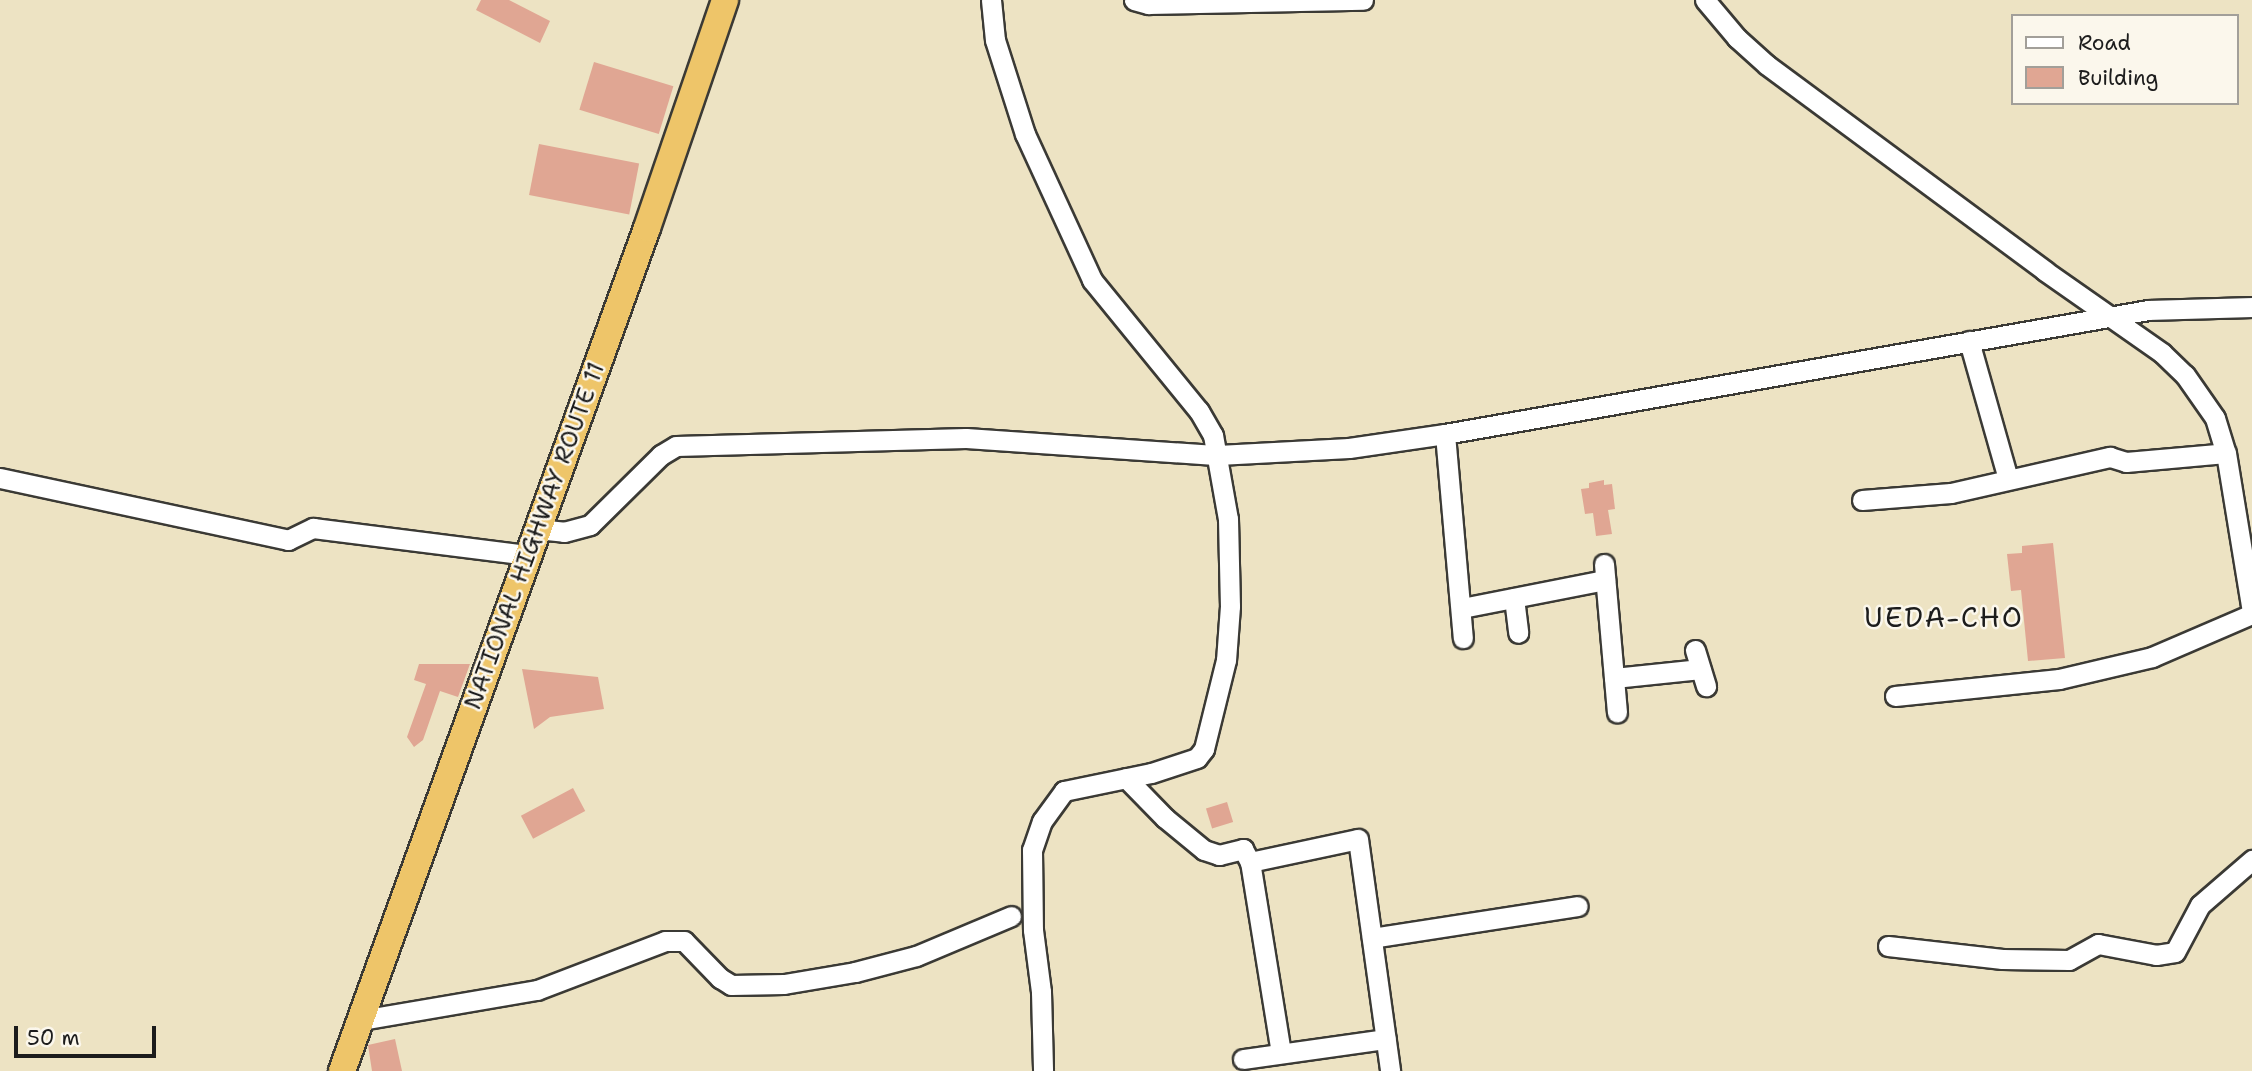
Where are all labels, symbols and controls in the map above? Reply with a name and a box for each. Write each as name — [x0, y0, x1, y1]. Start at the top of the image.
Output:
legend — [2010, 14, 2238, 105]
text: Road — [2078, 29, 2131, 57]
text: Building — [2078, 64, 2158, 92]
street label: NATIONAL HIGHWAY ROUTE 11 — [459, 358, 611, 714]
district label: UEDA-CHO — [1865, 600, 2023, 634]
scale bar — [18, 1012, 159, 1056]
text: 50 m — [27, 1024, 80, 1052]

